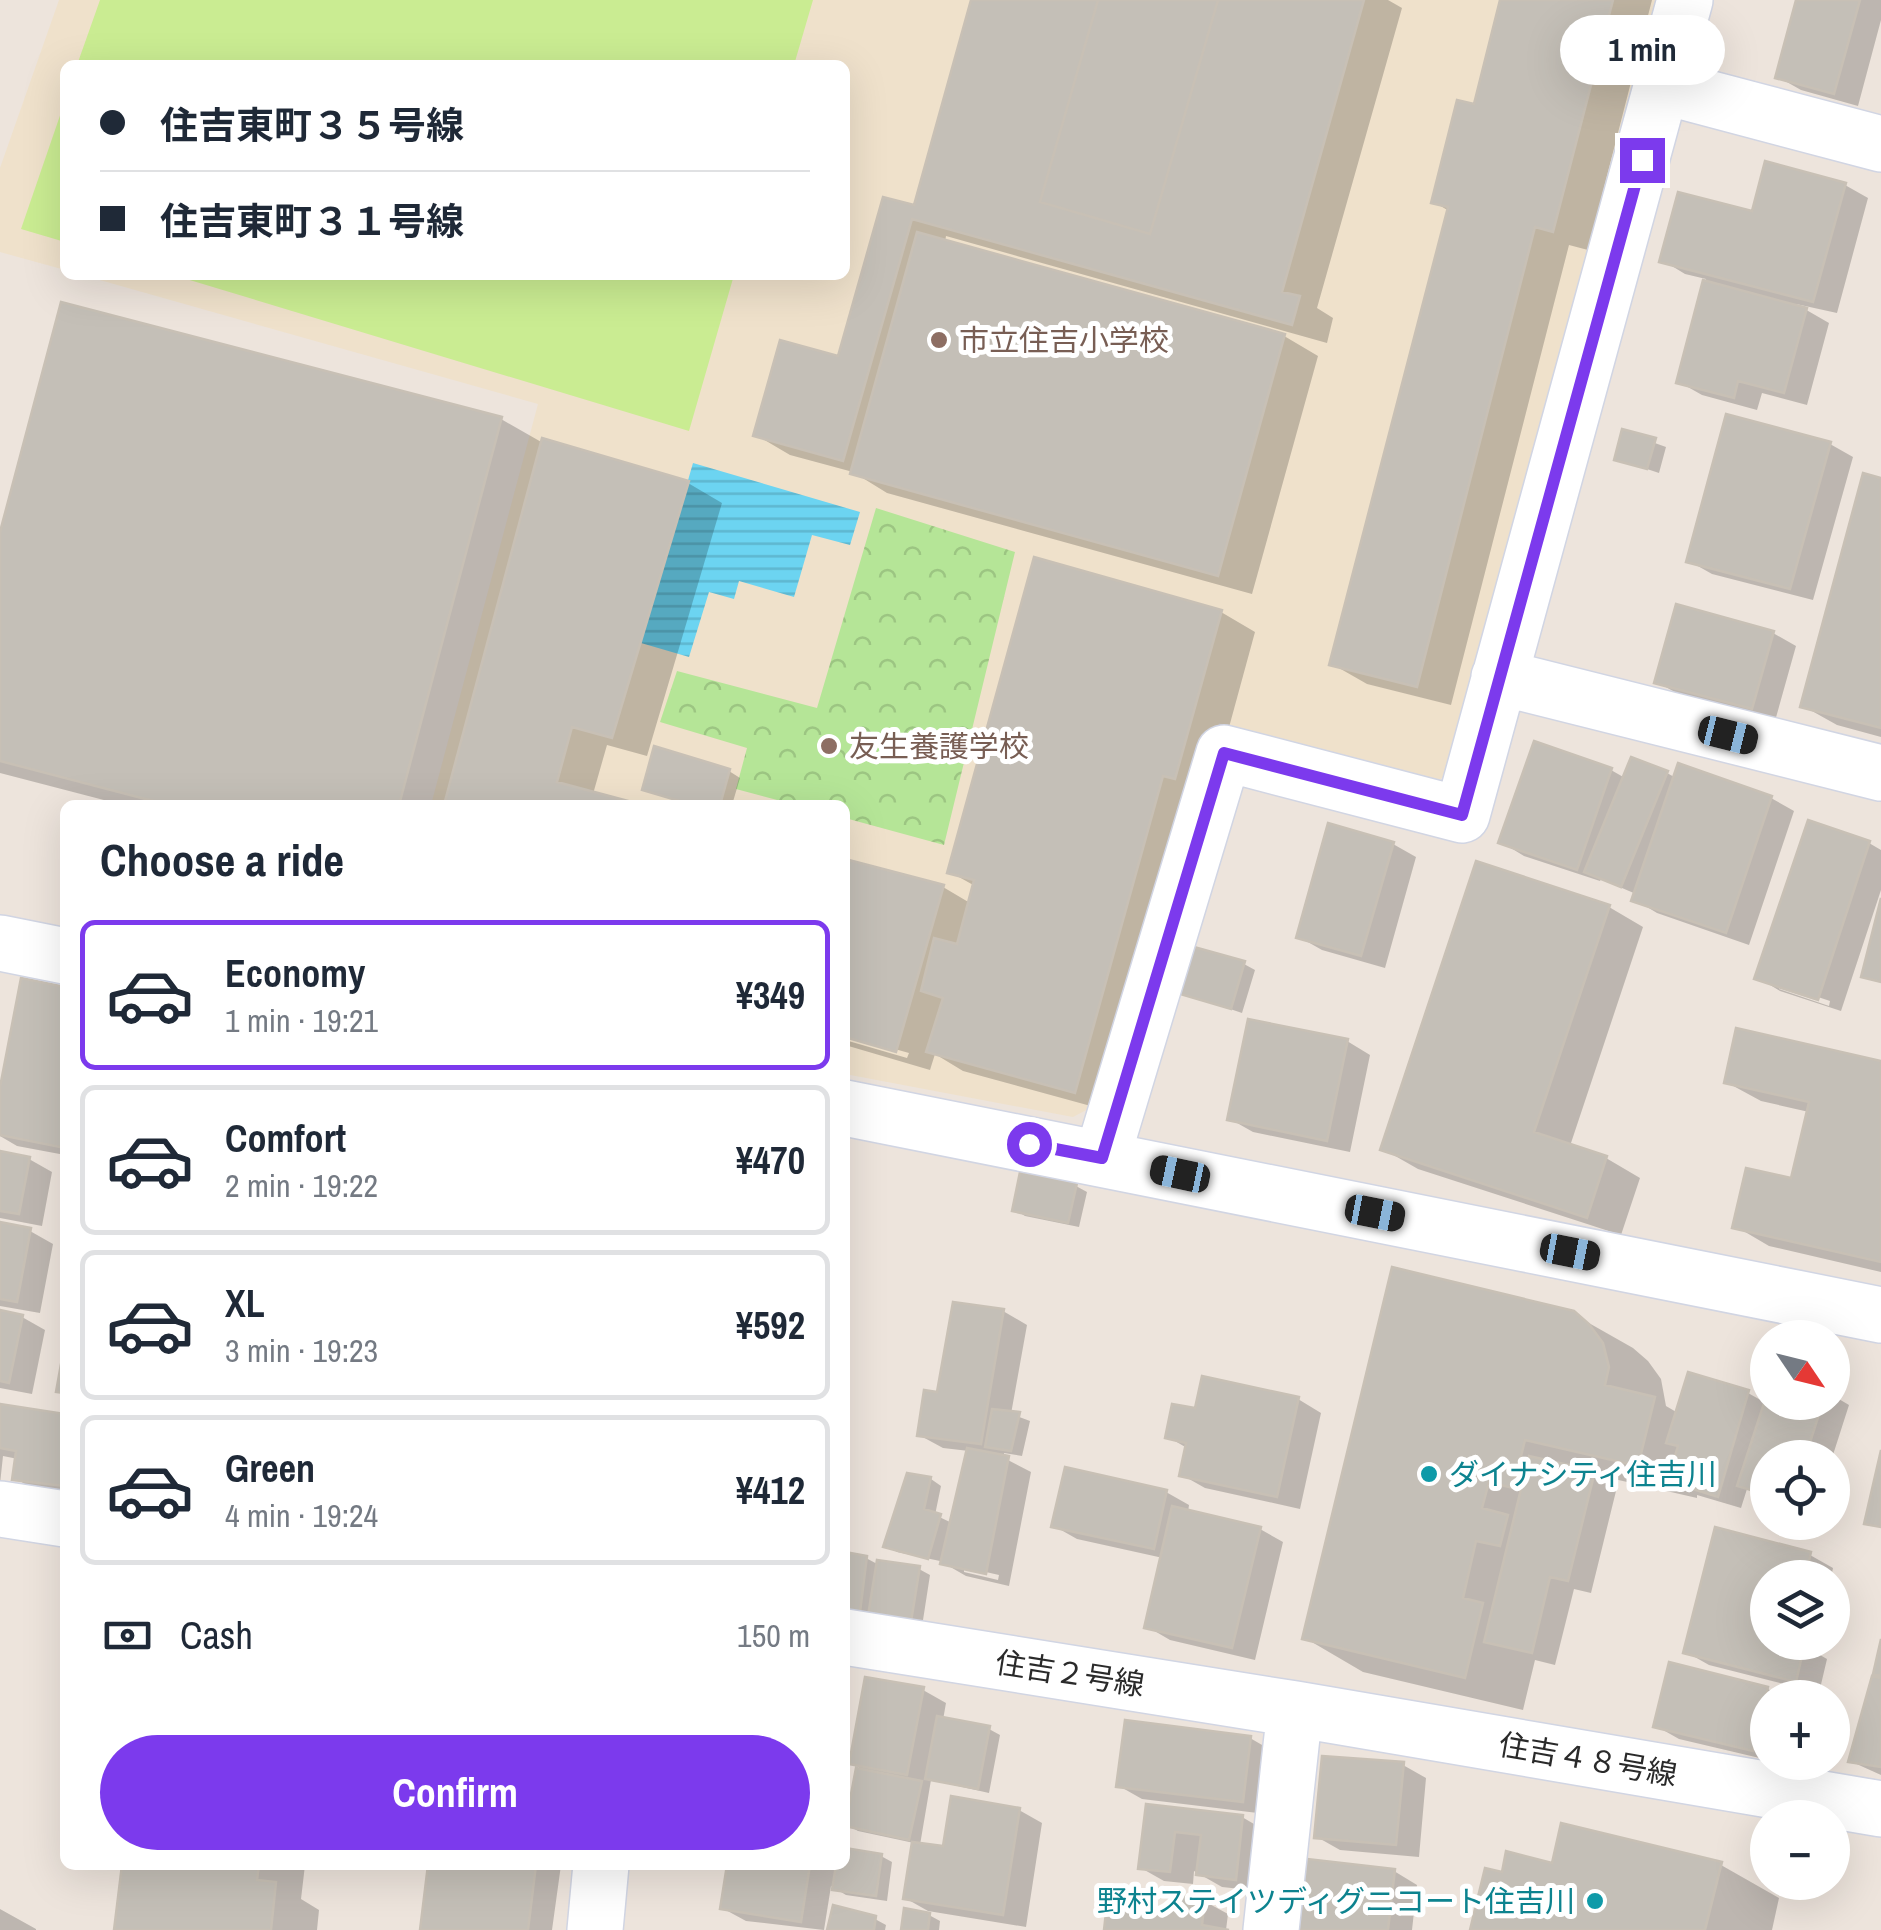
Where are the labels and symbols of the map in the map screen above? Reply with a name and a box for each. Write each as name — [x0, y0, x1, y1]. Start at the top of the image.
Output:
callout: 1 min — [1560, 15, 1724, 85]
route end — [1620, 138, 1665, 183]
place label: 市立住吉小学校 — [959, 320, 1169, 360]
marker: 市立住吉小学校 — [928, 329, 950, 351]
car — [1695, 713, 1761, 757]
place label: 友生養護学校 — [849, 726, 1029, 766]
marker: 友生養護学校 — [818, 735, 840, 757]
route start — [1007, 1122, 1052, 1167]
car — [1148, 1153, 1212, 1195]
car — [1343, 1193, 1407, 1233]
car — [1538, 1232, 1602, 1272]
north arrow — [1750, 1320, 1850, 1420]
place label: ダイナシティ住吉川 — [1449, 1454, 1717, 1494]
marker: ダイナシティ住吉川 — [1418, 1463, 1440, 1485]
street label: 住吉２号線 — [993, 1642, 1147, 1704]
street label: 住吉４８号線 — [1496, 1724, 1680, 1794]
place label: 野村ステイツディグニコート住吉川 — [1097, 1881, 1575, 1921]
marker: 野村ステイツディグニコート住吉川 — [1584, 1890, 1606, 1912]

